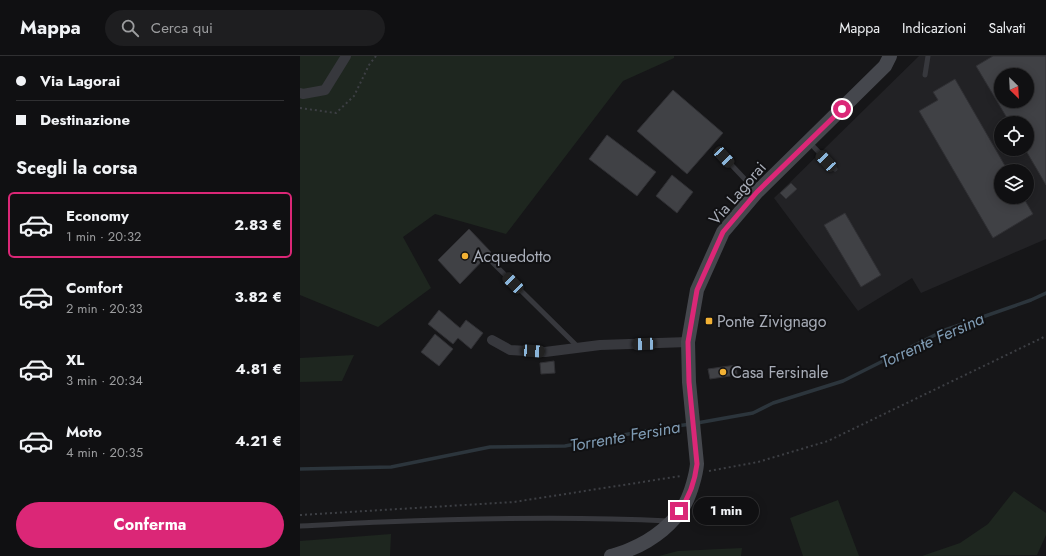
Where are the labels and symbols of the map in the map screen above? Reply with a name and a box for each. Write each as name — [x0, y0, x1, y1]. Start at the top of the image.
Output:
north arrow — [994, 68, 1034, 108]
route start — [833, 100, 851, 118]
car — [711, 144, 737, 170]
car — [813, 148, 839, 174]
street label: Via Lagorai — [703, 157, 771, 230]
place label: Acquedotto — [473, 245, 552, 268]
marker: Acquedotto — [460, 251, 470, 261]
car — [500, 270, 526, 296]
water label: Torrente Fersina — [876, 306, 988, 374]
place label: Ponte Zivignago — [717, 310, 827, 333]
marker: Ponte Zivignago — [704, 316, 714, 326]
car — [632, 338, 656, 350]
car — [521, 344, 545, 358]
place label: Casa Fersinale — [731, 361, 828, 384]
marker: Casa Fersinale — [718, 367, 728, 377]
water label: Torrente Fersina — [568, 414, 683, 458]
callout: 1 min — [693, 497, 759, 525]
route end — [670, 502, 688, 520]

